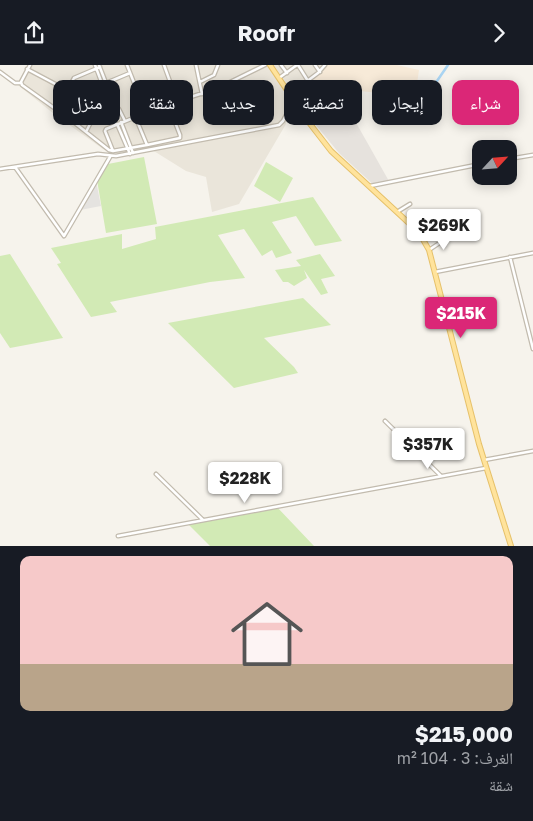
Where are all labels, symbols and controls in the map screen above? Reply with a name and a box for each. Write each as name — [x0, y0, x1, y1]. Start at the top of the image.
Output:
icon: share — [20, 19, 48, 47]
text: Roofr — [238, 19, 295, 46]
icon: forward — [485, 19, 513, 47]
chip: منزل — [53, 80, 120, 125]
chip: شقة — [130, 80, 193, 125]
chip: جديد — [203, 80, 274, 125]
chip: تصفية — [284, 80, 362, 125]
chip: إيجار — [372, 80, 442, 125]
chip: شراء — [452, 80, 519, 125]
north arrow — [472, 140, 518, 185]
map controls — [472, 140, 517, 185]
pin: $269K — [409, 209, 479, 251]
text: $269K — [418, 215, 470, 235]
pin: $215K — [426, 297, 496, 339]
text: $215K — [436, 303, 486, 323]
pin: $357K — [393, 427, 463, 470]
text: $357K — [403, 434, 453, 454]
pin: $228K — [210, 461, 280, 504]
text: $228K — [219, 468, 271, 488]
icon: home — [222, 589, 312, 679]
text: $215,000 — [415, 721, 513, 747]
text: الغرف: 3 · 104 m² — [397, 748, 513, 768]
text: شقة — [489, 775, 513, 795]

